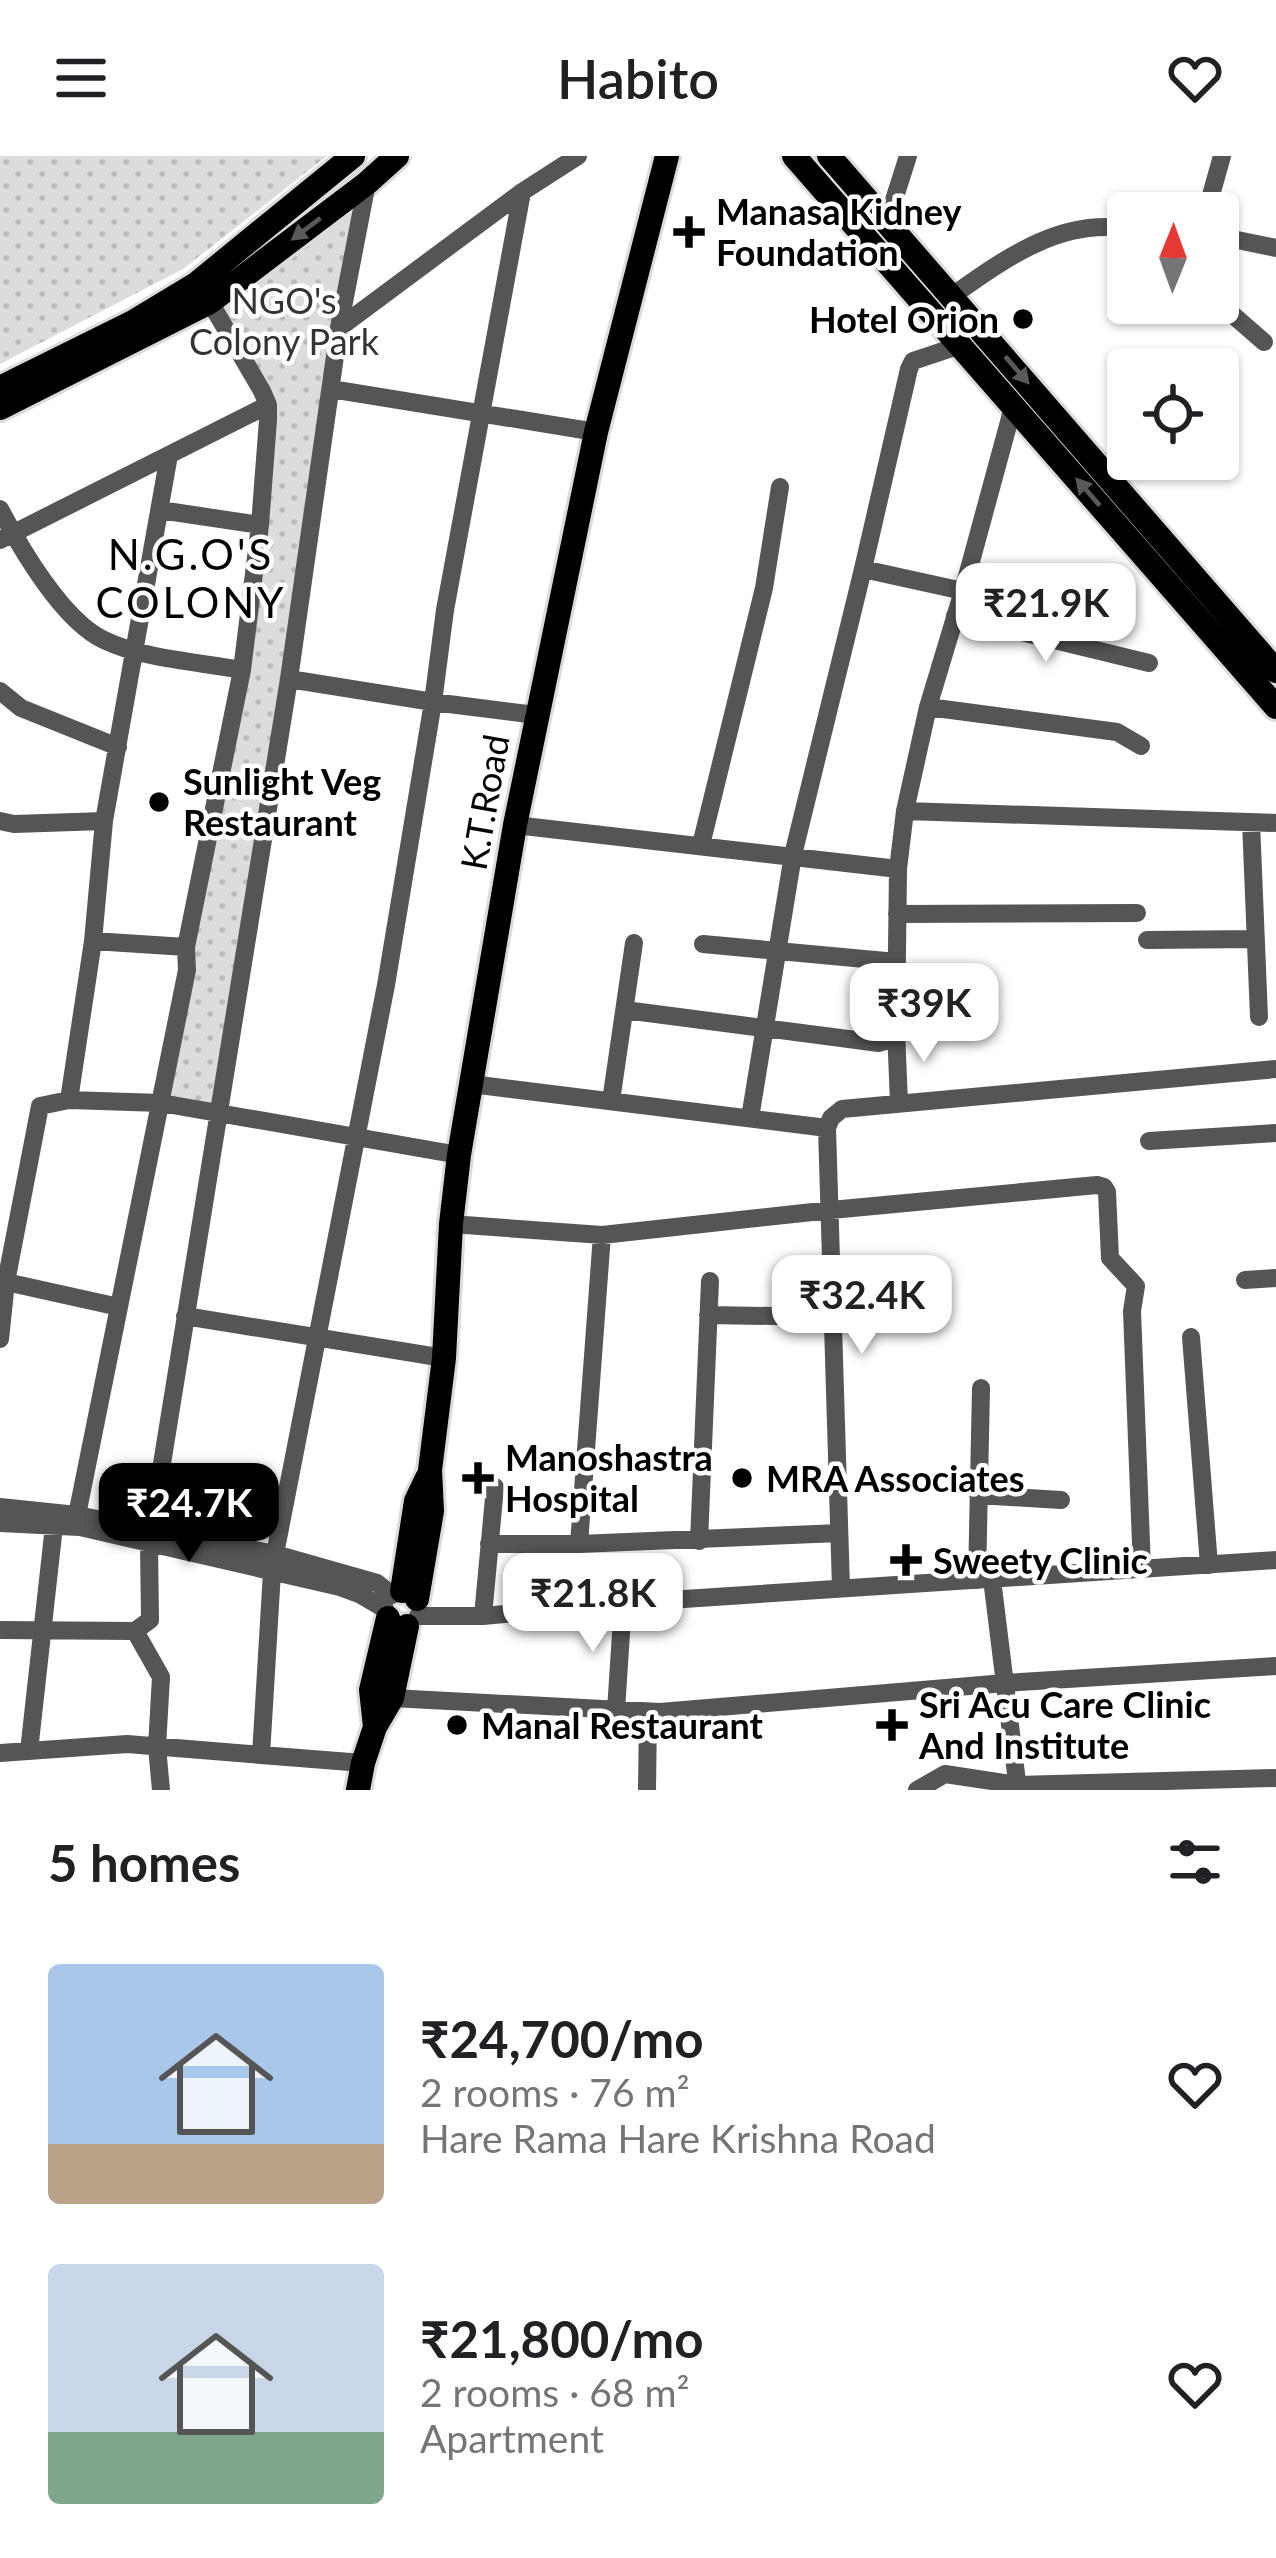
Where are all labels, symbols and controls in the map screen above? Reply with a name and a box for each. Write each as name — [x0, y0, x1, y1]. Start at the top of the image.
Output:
icon: menu — [48, 45, 114, 111]
icon: heart — [1162, 45, 1228, 111]
text: Habito — [557, 46, 719, 111]
place label: Manasa Kidney Foundation — [716, 189, 961, 274]
north arrow — [1107, 192, 1239, 324]
map controls — [1107, 192, 1239, 480]
marker: Manasa Kidney Foundation — [673, 216, 705, 248]
one-way arrow — [290, 217, 322, 241]
park label: NGO's Colony Park — [189, 278, 380, 363]
place label: Hotel Orion — [809, 297, 999, 341]
marker: Hotel Orion — [1010, 306, 1036, 332]
button: locate — [1107, 348, 1239, 480]
one-way arrow — [1003, 355, 1030, 385]
one-way arrow — [1076, 478, 1102, 508]
district label: N.G.O'S COLONY — [95, 529, 287, 627]
pin: ₹21.9K — [948, 563, 1144, 665]
text: ₹21.9K — [983, 579, 1109, 625]
street label: K.T.Road — [450, 731, 518, 873]
place label: Sunlight Veg Restaurant — [183, 759, 381, 844]
marker: Sunlight Veg Restaurant — [146, 789, 172, 815]
pin: ₹39K — [853, 963, 995, 1065]
text: ₹39K — [877, 979, 971, 1025]
pin: ₹32.4K — [764, 1255, 960, 1357]
text: ₹32.4K — [799, 1271, 925, 1317]
place label: Manoshastra Hospital — [505, 1435, 713, 1520]
place label: MRA Associates — [766, 1456, 1025, 1500]
marker: Manoshastra Hospital — [462, 1462, 494, 1494]
pin: ₹24.7K — [91, 1463, 287, 1565]
marker: MRA Associates — [729, 1465, 755, 1491]
text: ₹24.7K — [126, 1479, 252, 1525]
place label: Sweety Clinic — [933, 1538, 1148, 1582]
marker: Sweety Clinic — [890, 1544, 922, 1576]
pin: ₹21.8K — [495, 1553, 691, 1655]
text: ₹21.8K — [530, 1569, 656, 1615]
place label: Sri Acu Care Clinic And Institute — [918, 1682, 1211, 1767]
place label: Manal Restaurant — [481, 1703, 764, 1747]
marker: Sri Acu Care Clinic And Institute — [876, 1709, 908, 1741]
marker: Manal Restaurant — [444, 1712, 470, 1738]
icon: filters — [1162, 1829, 1228, 1895]
text: 5 homes — [48, 1832, 240, 1893]
text: ₹24,700/mo — [420, 2008, 704, 2069]
icon: home — [144, 2012, 288, 2156]
icon: heart — [1162, 2051, 1228, 2117]
text: 2 rooms · 76 m² — [420, 2069, 690, 2115]
text: Hare Rama Hare Krishna Road — [420, 2115, 936, 2161]
text: ₹21,800/mo — [420, 2308, 704, 2369]
icon: home — [144, 2312, 288, 2456]
icon: heart — [1162, 2351, 1228, 2417]
text: 2 rooms · 68 m² — [420, 2369, 690, 2415]
text: Apartment — [420, 2415, 604, 2461]

